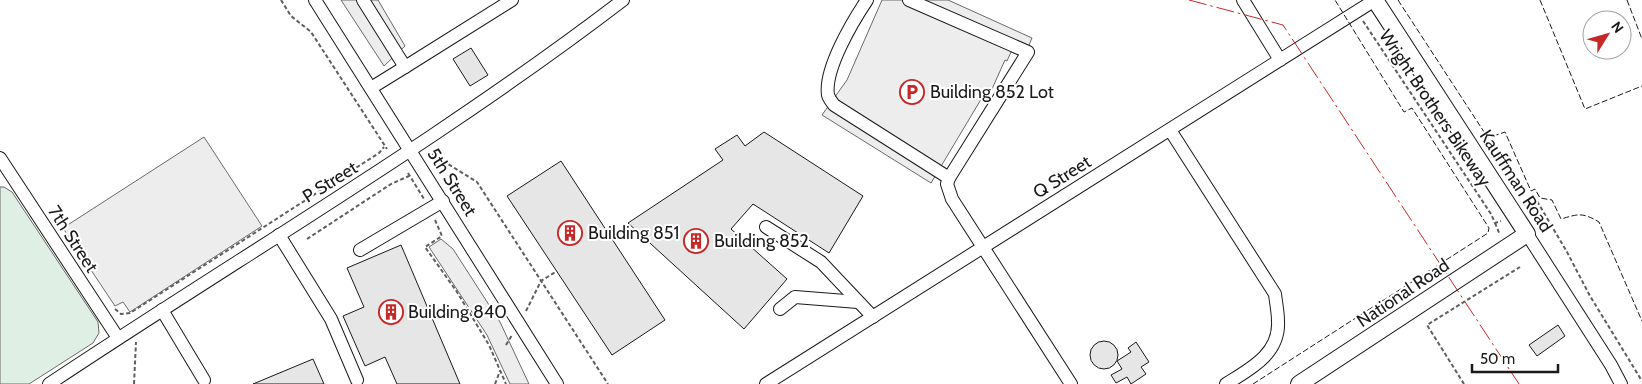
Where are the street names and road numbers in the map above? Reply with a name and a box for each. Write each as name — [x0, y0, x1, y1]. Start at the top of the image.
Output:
street label: Wright Brothers Bikeway — [1374, 25, 1496, 191]
street label: Kauffman Road — [1475, 126, 1557, 236]
street label: 5th Street — [423, 144, 481, 220]
street label: Q Street — [1029, 151, 1095, 203]
street label: P Street — [298, 157, 362, 207]
street label: 7th Street — [43, 201, 103, 277]
street label: National Road — [1353, 254, 1453, 332]

